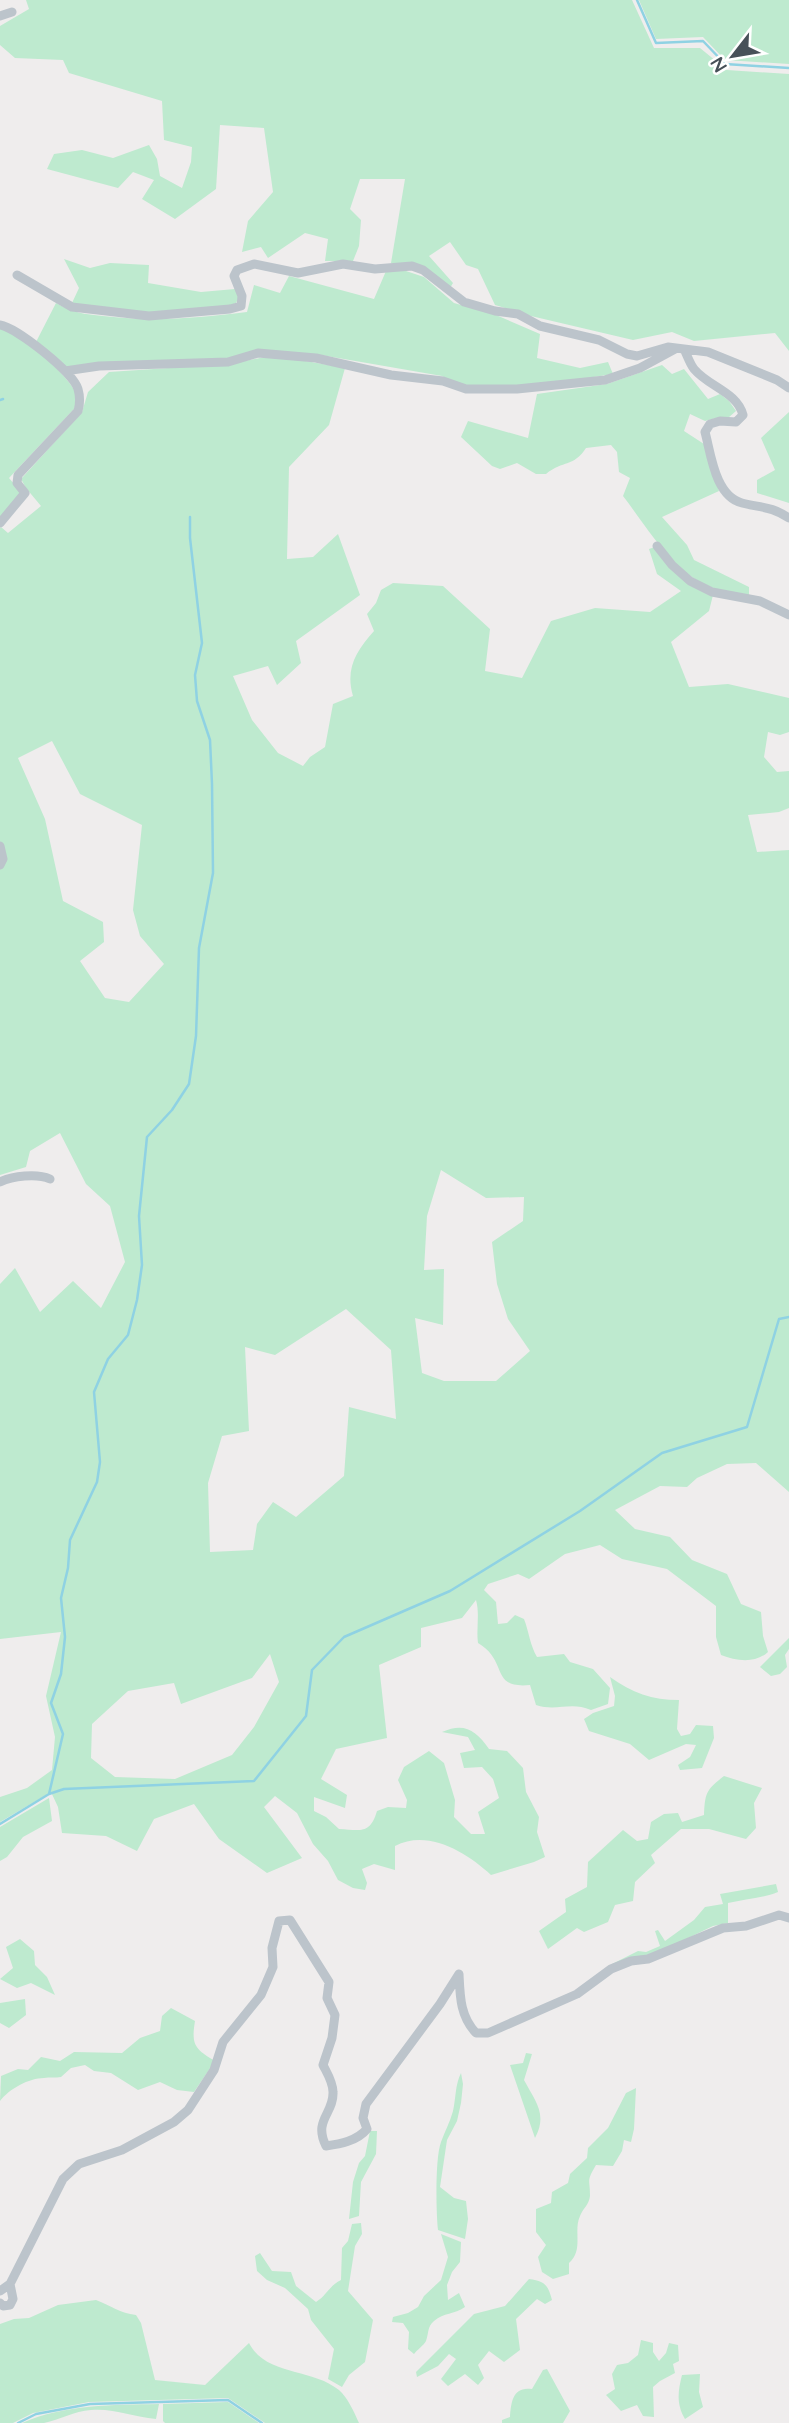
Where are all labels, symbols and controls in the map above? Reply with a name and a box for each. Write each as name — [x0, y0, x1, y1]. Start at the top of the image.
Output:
north arrow — [698, 21, 768, 91]
text: N — [705, 53, 732, 77]

